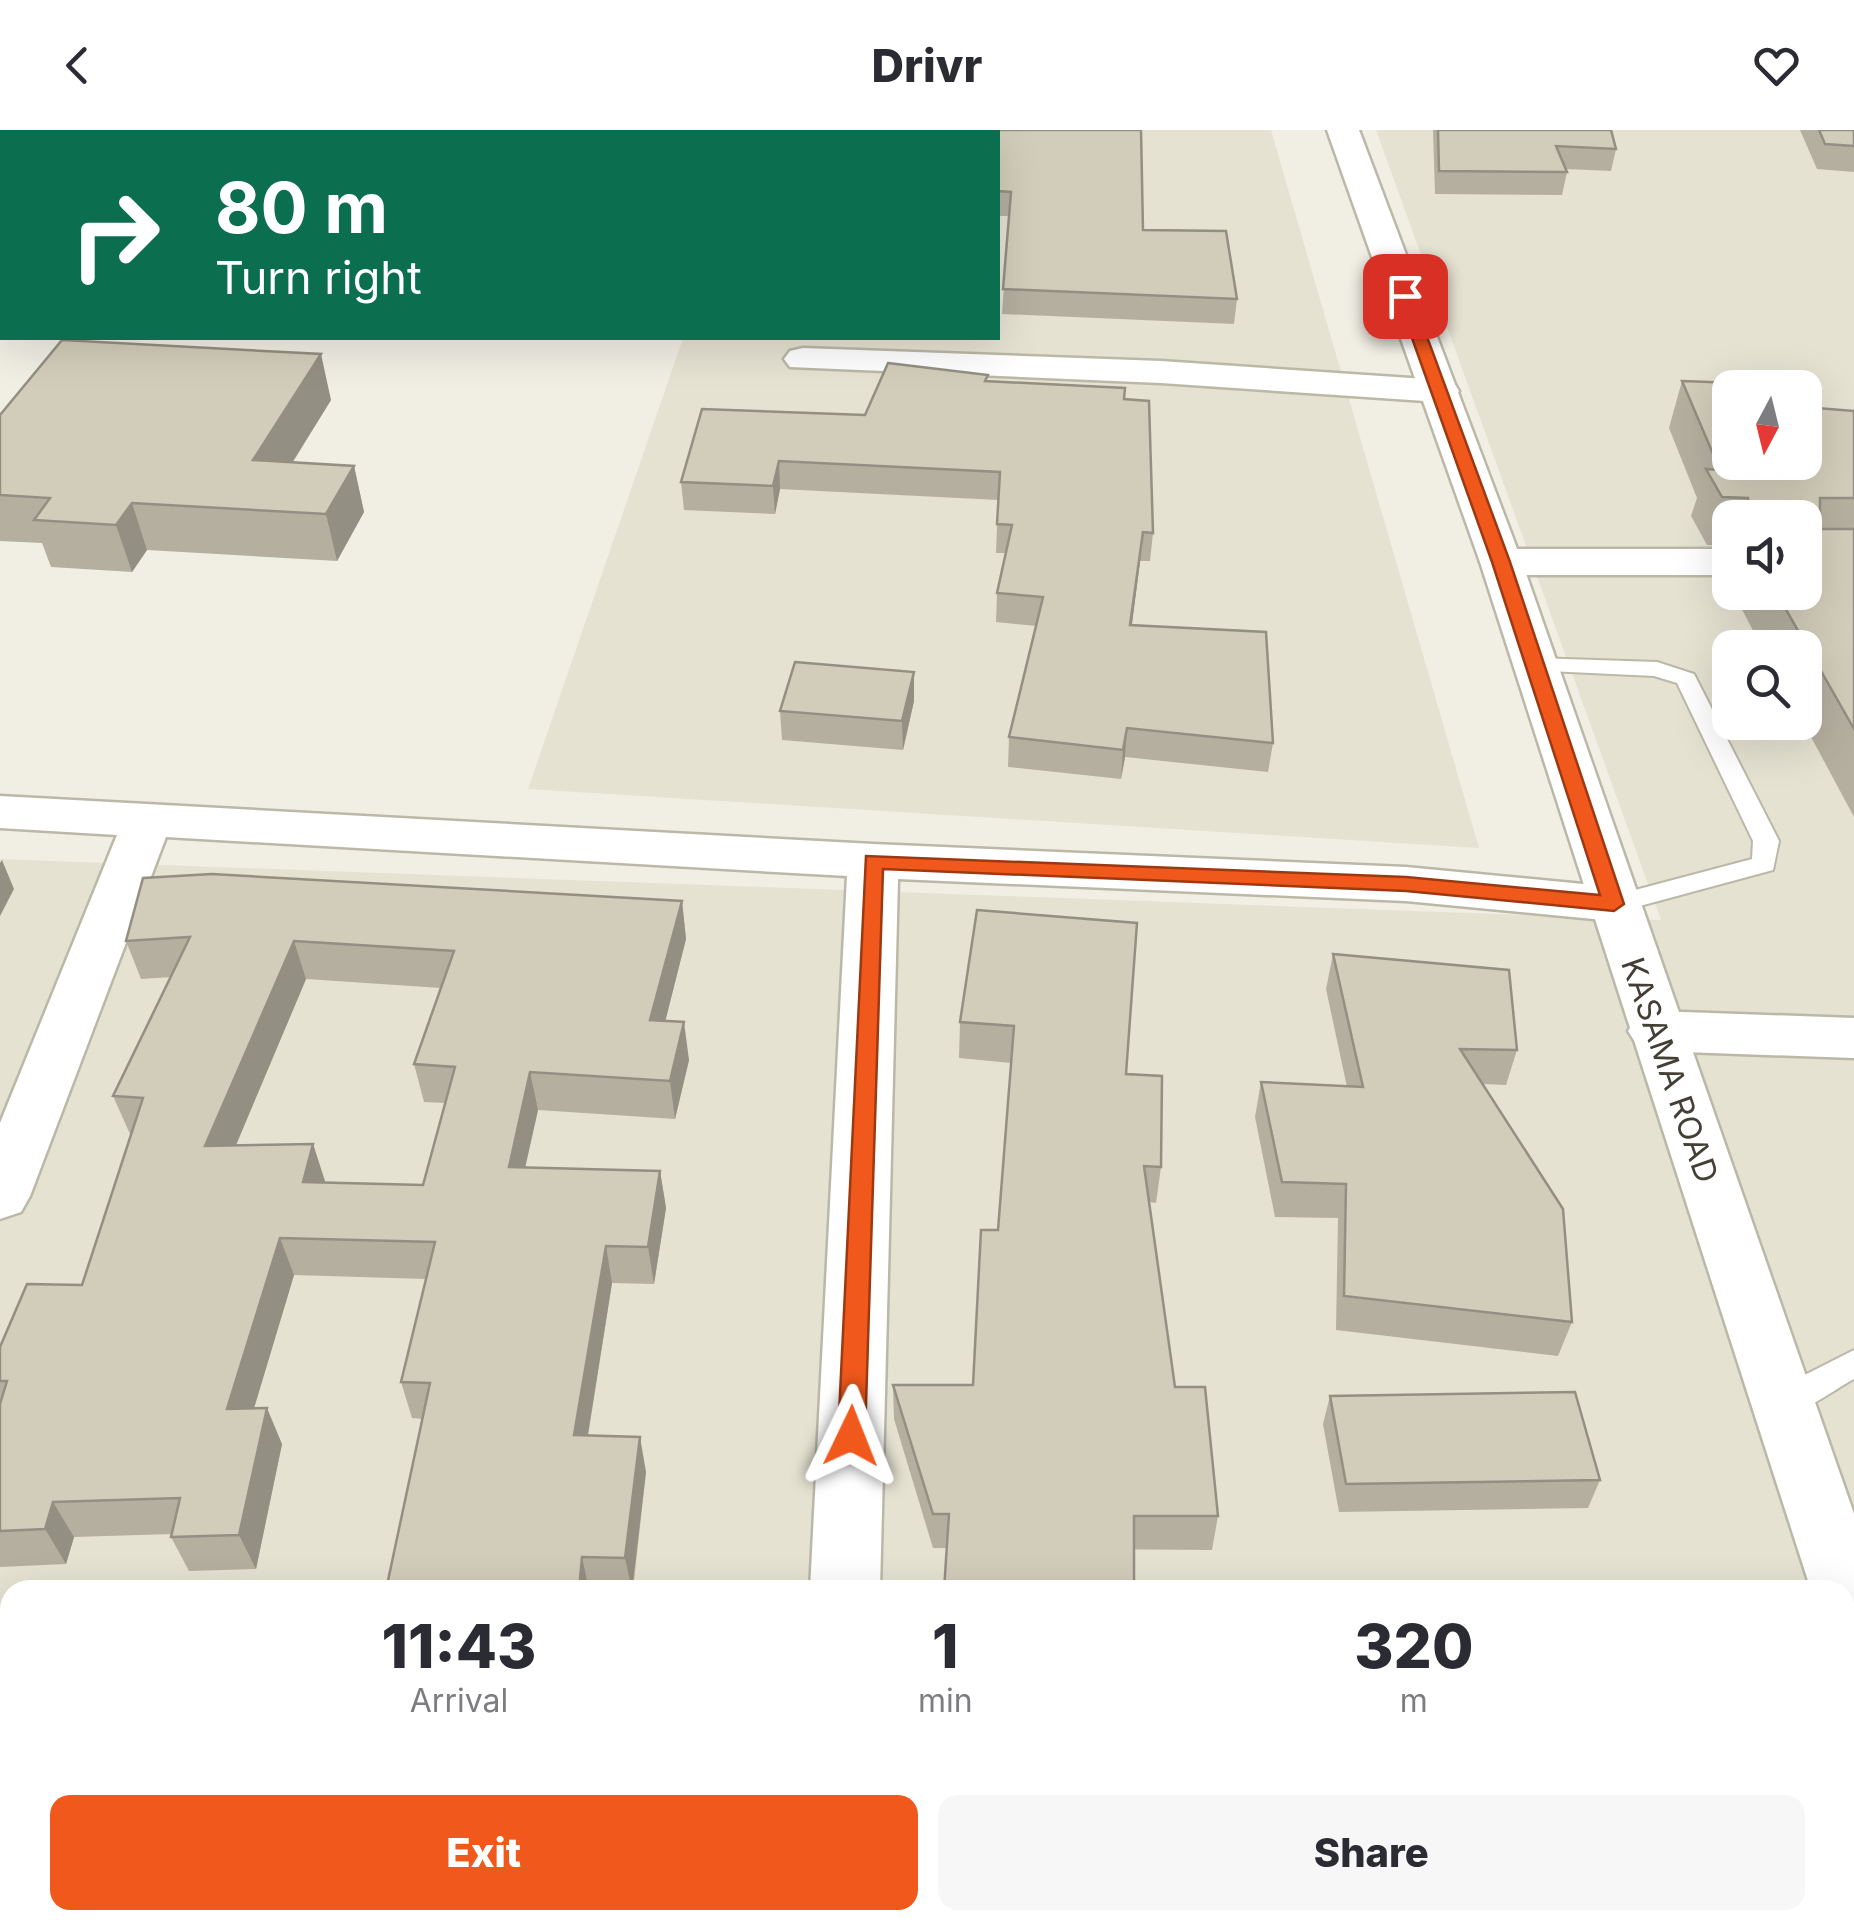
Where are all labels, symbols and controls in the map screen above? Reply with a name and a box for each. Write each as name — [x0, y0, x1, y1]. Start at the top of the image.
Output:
icon: back — [50, 38, 105, 93]
text: Drivr — [872, 38, 982, 93]
icon: heart — [1749, 38, 1804, 93]
text: 80 m — [215, 165, 388, 250]
icon: right — [50, 170, 180, 300]
text: Turn right — [215, 250, 422, 305]
pin — [1363, 254, 1448, 339]
icon: arrive — [1378, 269, 1433, 324]
north arrow — [1712, 370, 1822, 480]
map controls — [1712, 370, 1822, 740]
button: sound — [1712, 500, 1822, 610]
button: search — [1712, 630, 1822, 740]
street label: KASAMA ROAD — [1613, 952, 1727, 1188]
position arrow — [799, 1384, 903, 1488]
text: 11:43 — [382, 1610, 536, 1682]
text: 1 — [932, 1610, 959, 1682]
text: 320 — [1354, 1610, 1473, 1682]
text: Arrival — [410, 1681, 508, 1720]
text: min — [918, 1681, 973, 1720]
text: m — [1400, 1681, 1428, 1720]
button: Exit — [50, 1795, 918, 1910]
button: Share — [938, 1795, 1805, 1910]

